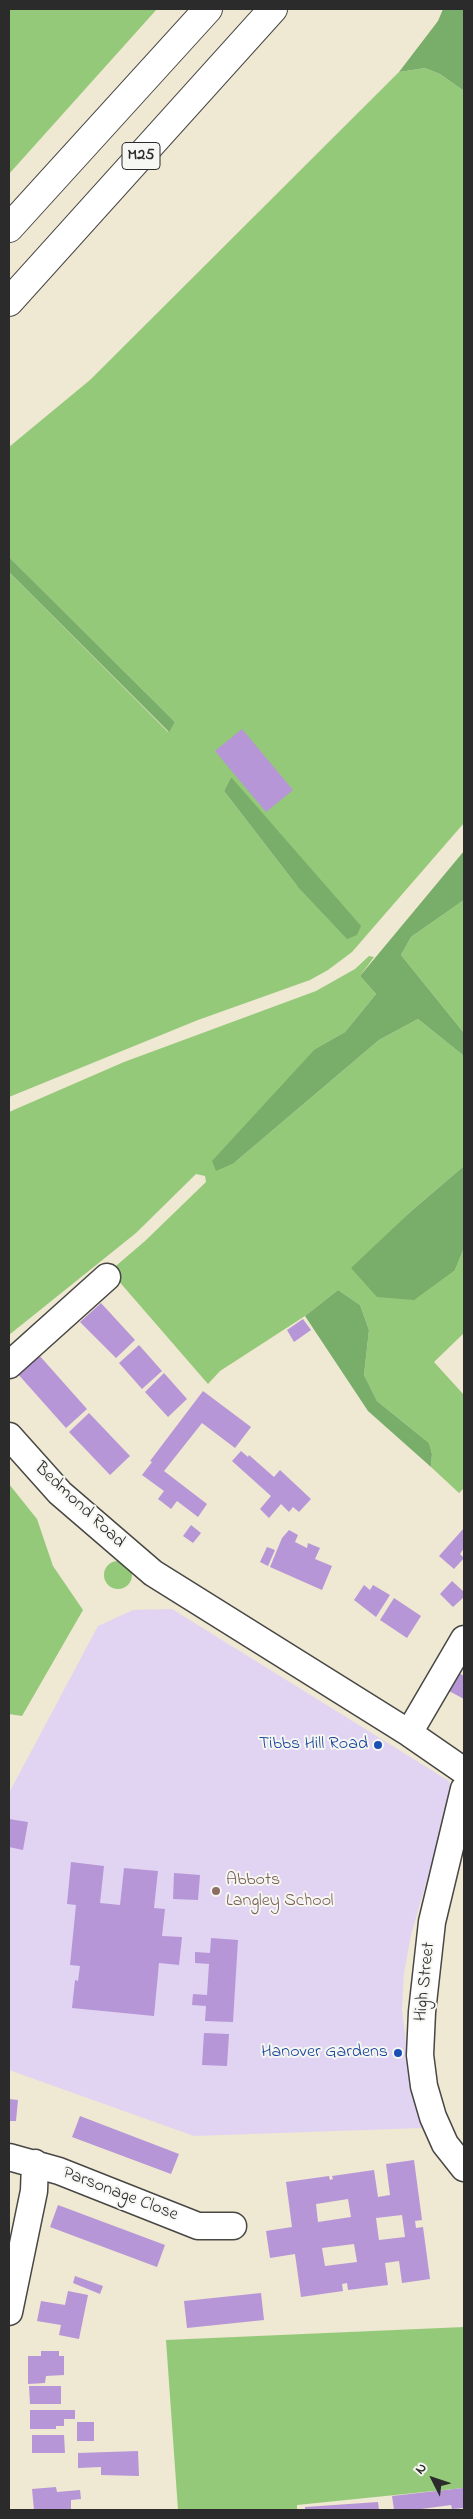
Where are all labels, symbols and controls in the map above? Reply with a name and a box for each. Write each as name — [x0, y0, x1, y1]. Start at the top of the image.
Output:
road number: M25 — [122, 142, 160, 170]
street label: Bedmond Road — [29, 1458, 129, 1554]
place label: Tibbs Hill Road — [259, 1734, 368, 1756]
marker: Tibbs Hill Road — [372, 1739, 384, 1751]
place label: Abbots Langley School — [226, 1870, 334, 1912]
marker: Abbots Langley School — [210, 1885, 222, 1897]
street label: High Street — [411, 1941, 441, 2023]
place label: Hanover Gardens — [261, 2042, 388, 2064]
marker: Hanover Gardens — [392, 2047, 404, 2059]
street label: Parsonage Close — [59, 2163, 181, 2227]
north arrow — [408, 2454, 458, 2504]
text: N — [410, 2458, 432, 2479]

